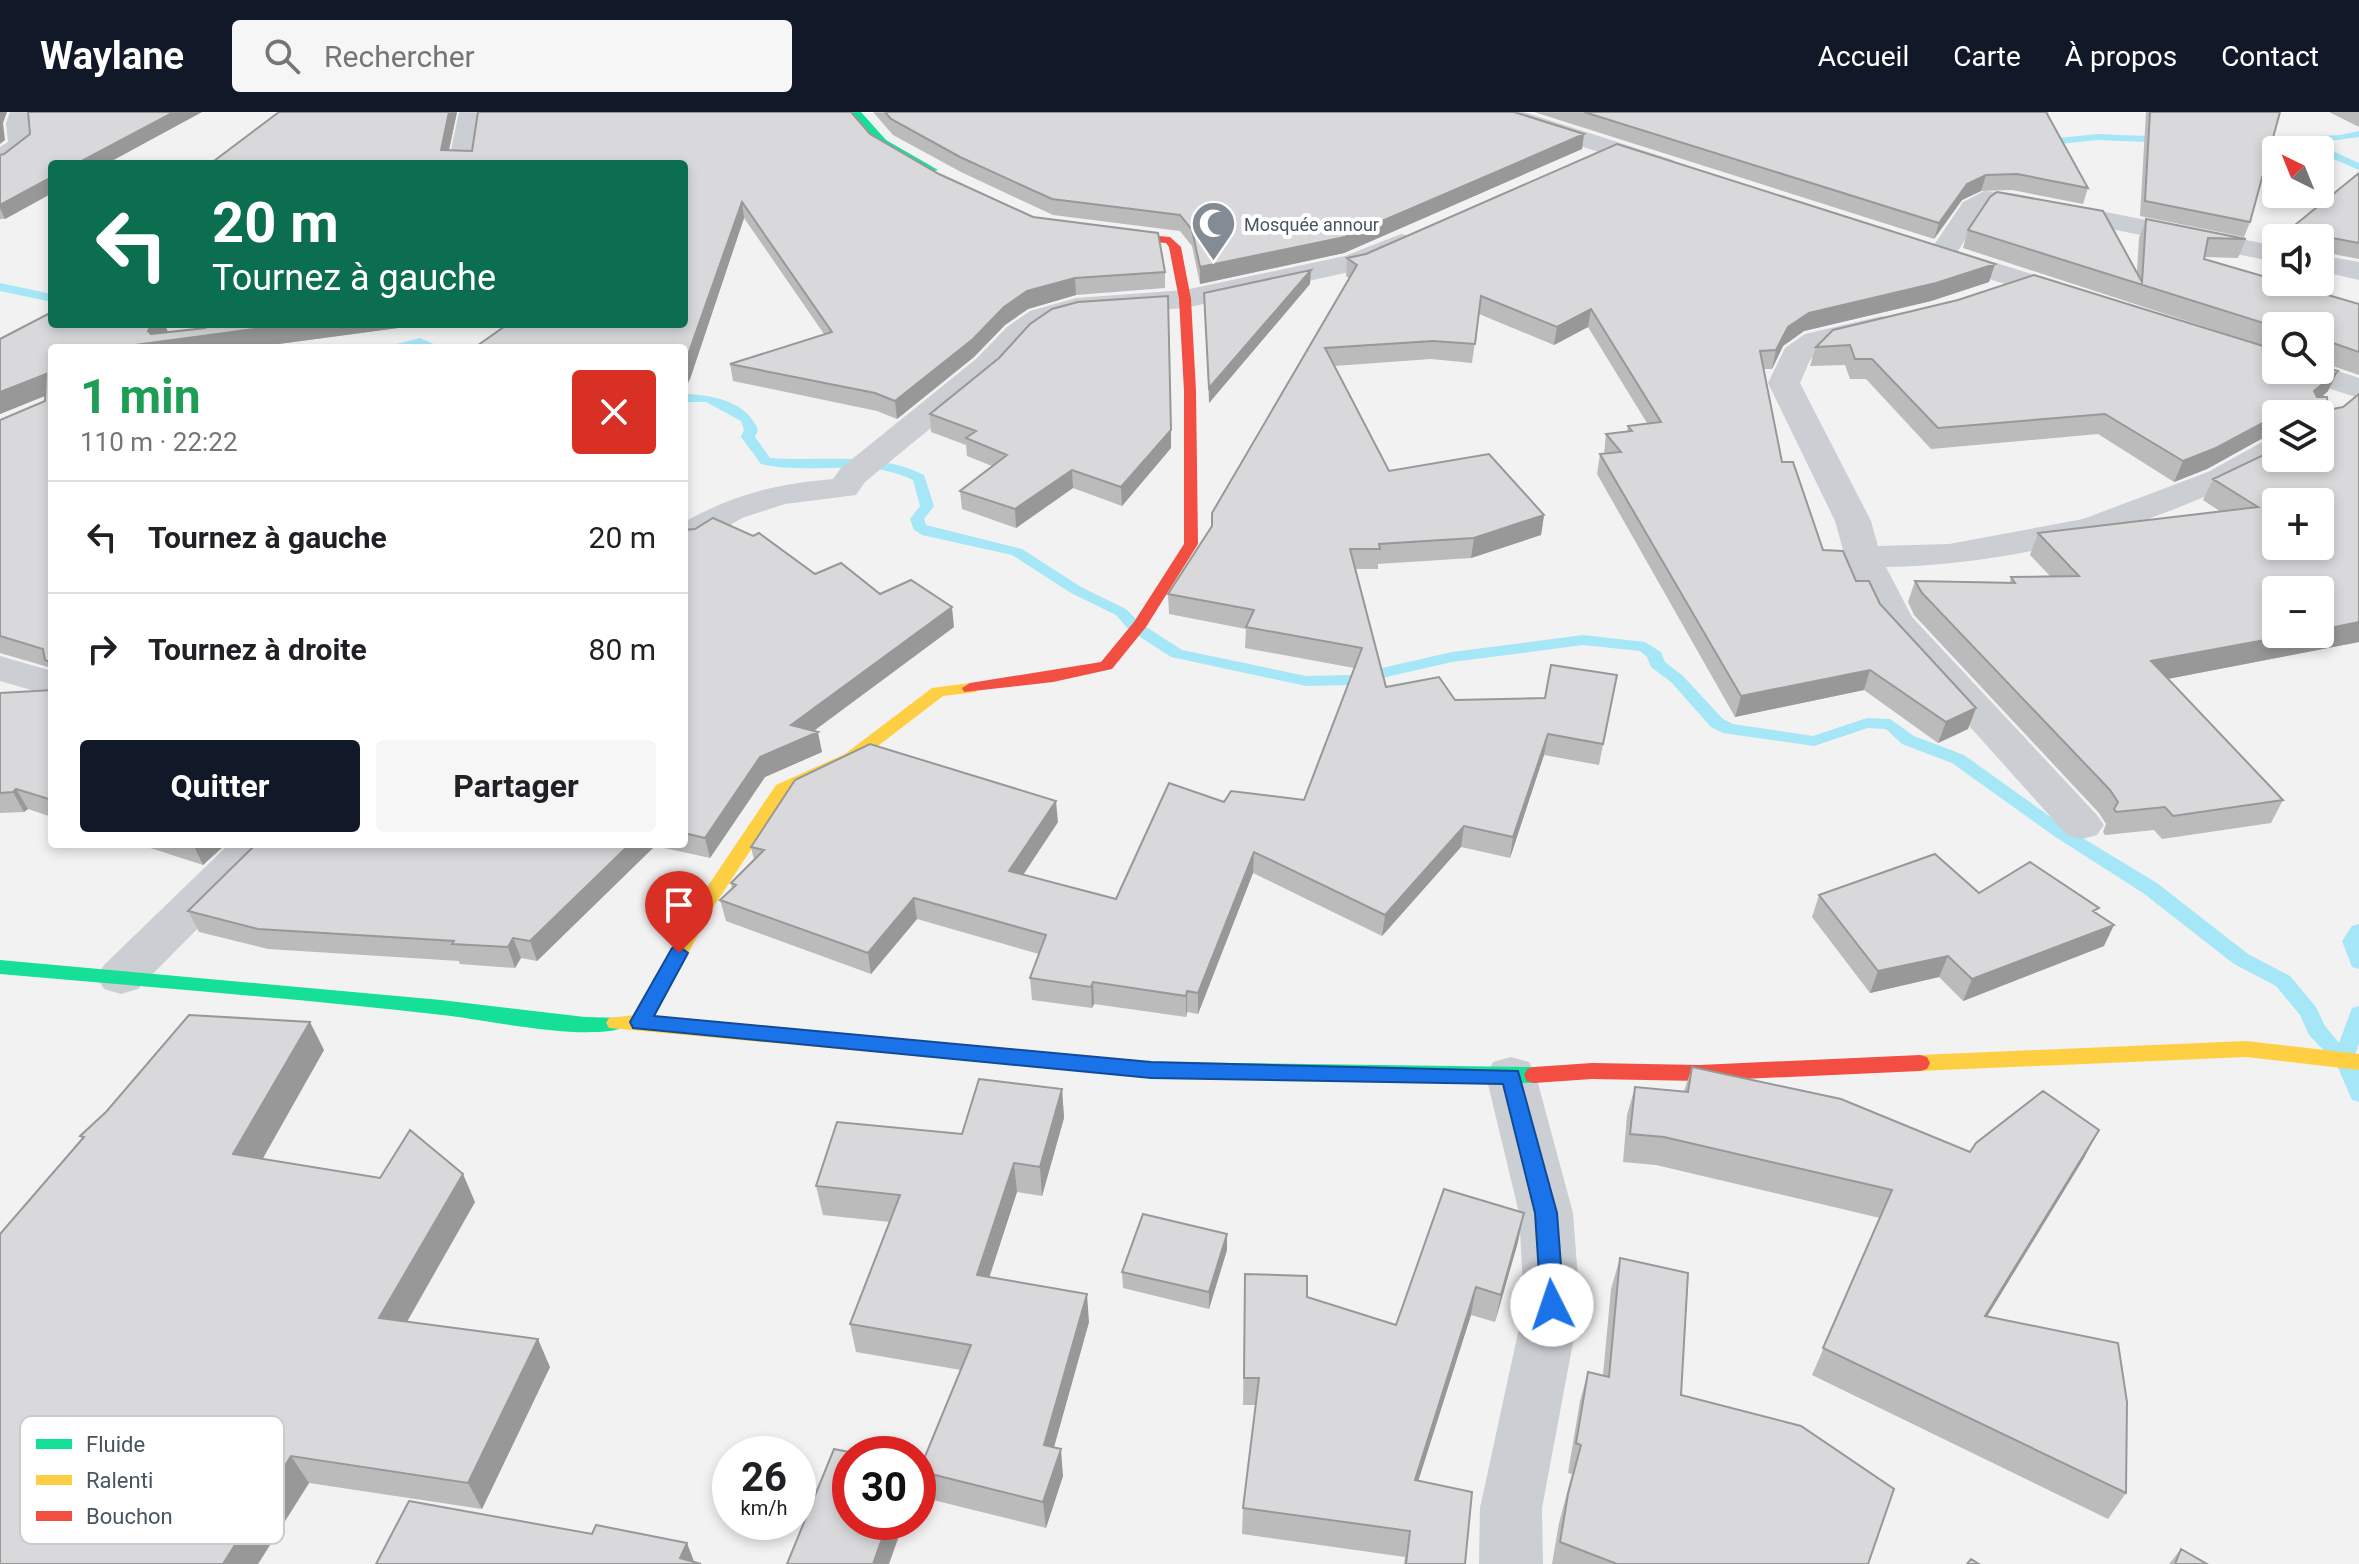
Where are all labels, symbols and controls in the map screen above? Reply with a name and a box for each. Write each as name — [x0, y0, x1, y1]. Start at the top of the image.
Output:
search box — [232, 20, 792, 92]
text: Waylane — [40, 34, 184, 78]
icon: search — [260, 34, 304, 78]
text: Rechercher — [324, 39, 475, 74]
text: Accueil — [1818, 40, 1909, 73]
text: Carte — [1953, 40, 2021, 73]
text: À propos — [2065, 40, 2177, 73]
text: Contact — [2221, 40, 2319, 73]
north arrow — [2262, 136, 2334, 208]
map controls — [2262, 136, 2334, 648]
text: 20 m — [212, 190, 339, 256]
icon: left — [80, 192, 184, 296]
mosque icon: Mosquée annour — [1189, 200, 1237, 263]
place label: Mosquée annour — [1244, 214, 1379, 235]
button: sound — [2262, 224, 2334, 296]
text: Tournez à gauche — [212, 257, 496, 299]
button: search — [2262, 312, 2334, 384]
text: 1 min — [80, 368, 201, 425]
button: close — [572, 370, 656, 454]
button: layers — [2262, 400, 2334, 472]
text: 110 m · 22:22 — [80, 427, 238, 457]
button: + — [2262, 488, 2334, 560]
icon: left — [80, 515, 124, 559]
text: Tournez à gauche — [148, 520, 387, 555]
text: 20 m — [589, 520, 656, 555]
button: − — [2262, 576, 2334, 648]
icon: right — [80, 627, 124, 671]
text: Tournez à droite — [148, 632, 367, 667]
text: 80 m — [589, 632, 656, 667]
button: Quitter — [80, 740, 360, 832]
button: Partager — [376, 740, 656, 832]
pin — [645, 871, 713, 953]
icon: arrive — [657, 883, 701, 927]
position arrow — [1510, 1263, 1594, 1347]
legend — [20, 1416, 284, 1544]
text: Fluide — [86, 1432, 145, 1457]
speed limit sign: 30 — [832, 1436, 936, 1540]
text: 26 — [741, 1454, 787, 1501]
text: Ralenti — [86, 1468, 153, 1493]
text: km/h — [741, 1496, 787, 1520]
text: Bouchon — [86, 1504, 173, 1529]

